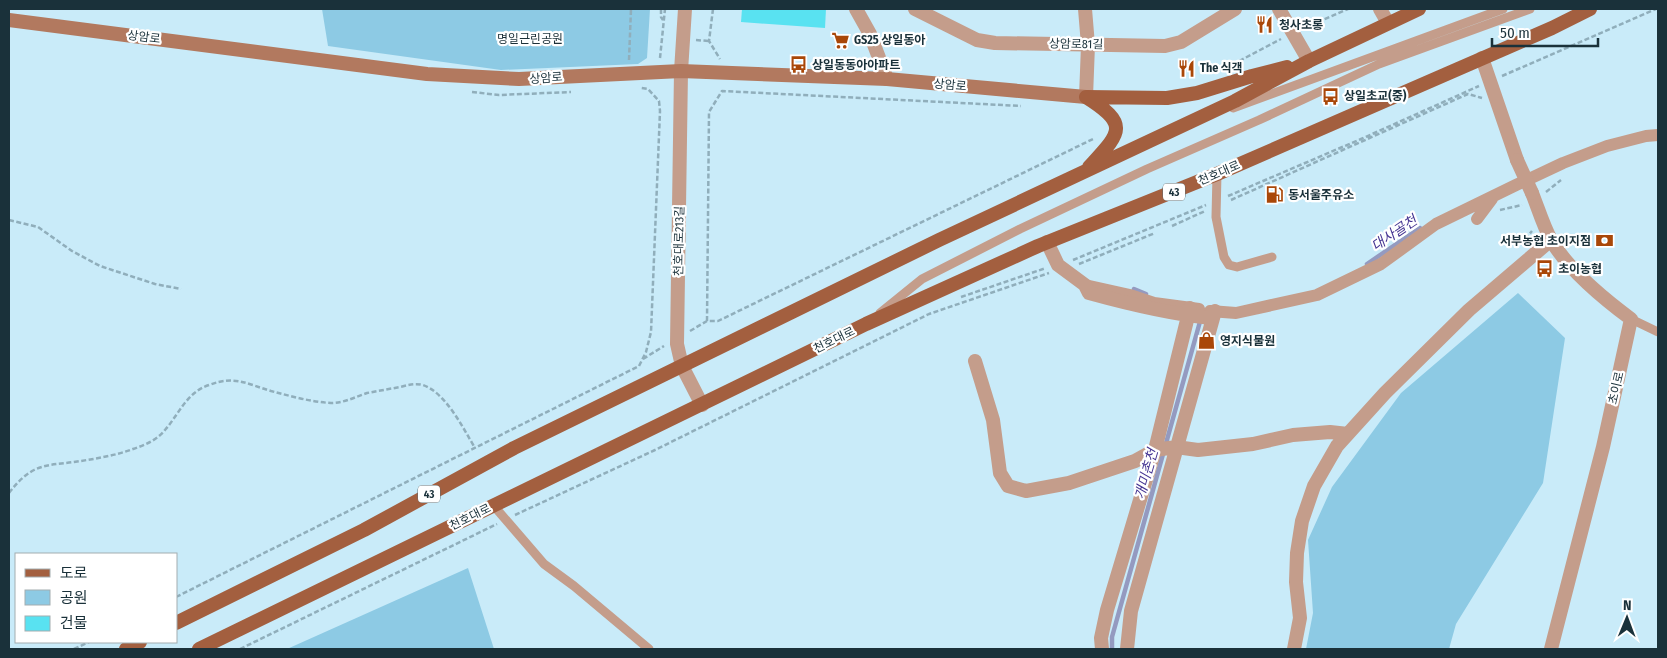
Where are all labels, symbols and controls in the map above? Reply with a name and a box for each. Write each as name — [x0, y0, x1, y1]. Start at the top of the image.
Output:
restaurant icon: 청사초롱 — [1255, 15, 1275, 35]
scale bar — [1492, 15, 1598, 47]
place label: 청사초롱 — [1279, 18, 1323, 32]
text: 50 m — [1500, 24, 1530, 42]
street label: 상암로 — [127, 28, 161, 46]
supermarket icon: GS25 상일동아 — [830, 30, 850, 50]
park label: 명일근린공원 — [497, 32, 563, 46]
place label: GS25 상일동아 — [854, 33, 925, 47]
street label: 상암로81길 — [1049, 37, 1103, 51]
bus stop icon: 상일동동아아파트 — [788, 55, 808, 75]
place label: 상일동동아아파트 — [812, 58, 900, 72]
restaurant icon: The 식객 — [1176, 58, 1196, 78]
place label: The 식객 — [1200, 61, 1243, 75]
street label: 상암로 — [529, 70, 563, 86]
street label: 상암로 — [933, 77, 967, 93]
bus stop icon: 상일초교(중) — [1320, 86, 1340, 106]
place label: 상일초교(중) — [1344, 89, 1407, 103]
street label: 천호대로 — [1196, 158, 1242, 188]
road number: 43 — [1163, 183, 1185, 200]
fuel station icon: 동서울주유소 — [1264, 185, 1284, 205]
place label: 동서울주유소 — [1288, 188, 1354, 202]
street label: 천호대로213길 — [671, 206, 687, 276]
water label: 대사골천 — [1368, 211, 1421, 255]
bank icon: 서부농협 초이지점 — [1595, 231, 1615, 251]
place label: 서부농협 초이지점 — [1500, 234, 1591, 248]
bus stop icon: 초이농협 — [1534, 259, 1554, 279]
place label: 초이농협 — [1558, 262, 1602, 276]
street label: 천호대로 — [811, 324, 857, 356]
shop icon: 영지식물원 — [1196, 331, 1216, 351]
place label: 영지식물원 — [1220, 334, 1275, 348]
street label: 초이로 — [1605, 370, 1627, 406]
water label: 개미촌천 — [1131, 446, 1162, 501]
road number: 43 — [418, 486, 440, 502]
street label: 천호대로 — [447, 501, 493, 533]
legend — [15, 553, 178, 643]
text: 도로 — [60, 564, 88, 582]
text: 공원 — [60, 589, 88, 607]
north arrow — [1602, 593, 1652, 643]
text: N — [1623, 597, 1632, 614]
text: 건물 — [60, 614, 88, 632]

